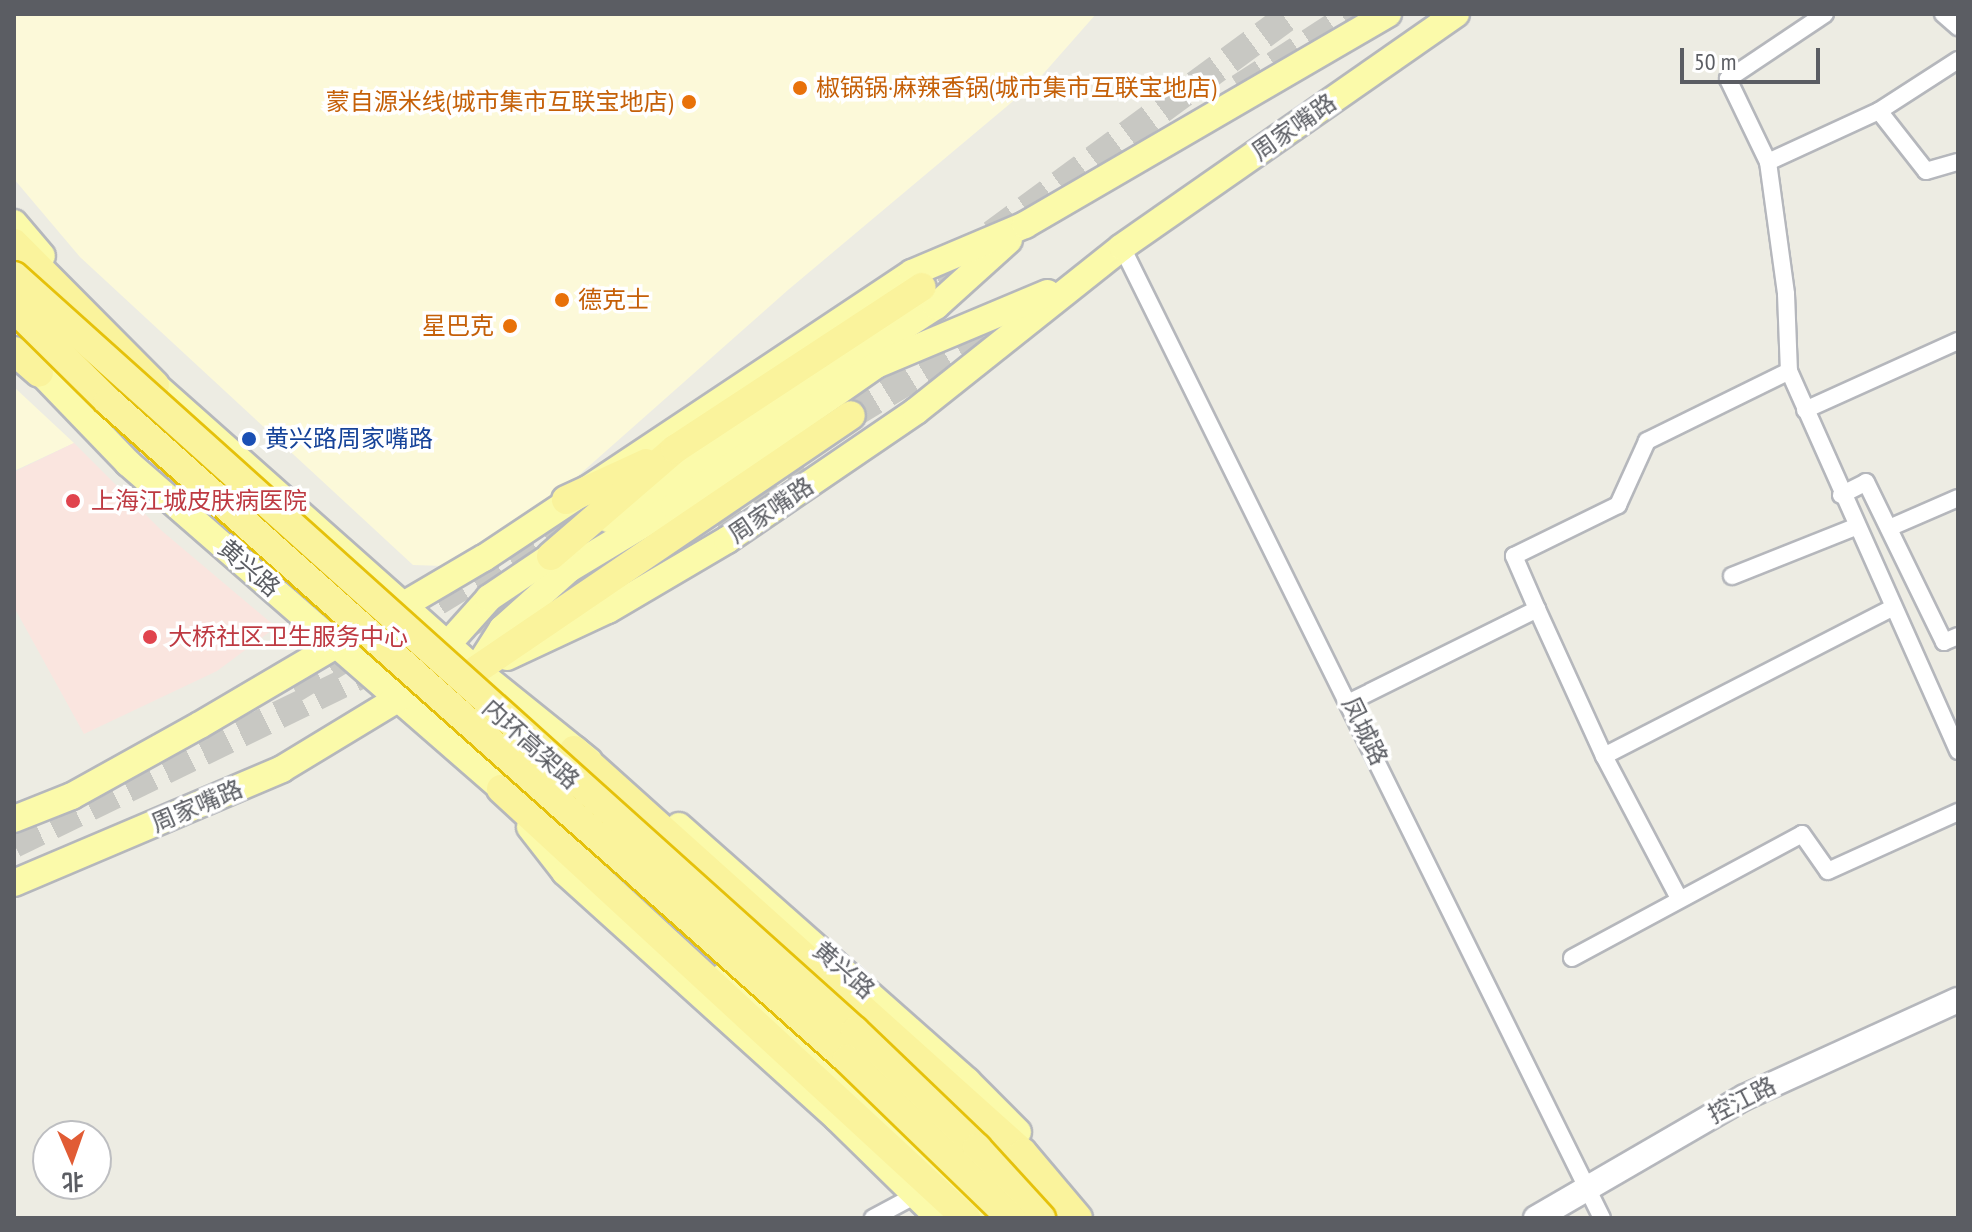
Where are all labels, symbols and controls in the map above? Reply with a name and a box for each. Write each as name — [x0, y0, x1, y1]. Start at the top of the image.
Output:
scale bar — [1684, 32, 1824, 82]
text: 50 m — [1694, 46, 1736, 77]
place label: 椒锅锅·麻辣香锅(城市集市互联宝地店) — [816, 74, 1216, 102]
marker: 椒锅锅·麻辣香锅(城市集市互联宝地店) — [791, 79, 809, 97]
place label: 蒙自源米线(城市集市互联宝地店) — [326, 88, 673, 116]
street label: 周家嘴路 — [1246, 88, 1342, 166]
marker: 蒙自源米线(城市集市互联宝地店) — [680, 93, 698, 111]
place label: 德克士 — [578, 286, 650, 314]
marker: 德克士 — [553, 291, 571, 309]
place label: 星巴克 — [422, 312, 494, 340]
marker: 星巴克 — [501, 317, 519, 335]
place label: 黄兴路周家嘴路 — [265, 425, 433, 453]
marker: 黄兴路周家嘴路 — [240, 430, 258, 448]
street label: 周家嘴路 — [723, 471, 819, 549]
place label: 上海江城皮肤病医院 — [91, 487, 307, 515]
marker: 上海江城皮肤病医院 — [62, 490, 84, 512]
street label: 黄兴路 — [212, 534, 286, 602]
place label: 大桥社区卫生服务中心 — [168, 623, 408, 651]
marker: 大桥社区卫生服务中心 — [139, 626, 161, 648]
street label: 凤城路 — [1336, 692, 1394, 770]
street label: 内环高架路 — [477, 693, 585, 795]
street label: 周家嘴路 — [147, 774, 247, 838]
street label: 黄兴路 — [807, 936, 881, 1004]
street label: 控江路 — [1703, 1071, 1781, 1129]
north arrow — [32, 1120, 112, 1200]
text: 北 — [61, 1168, 84, 1196]

